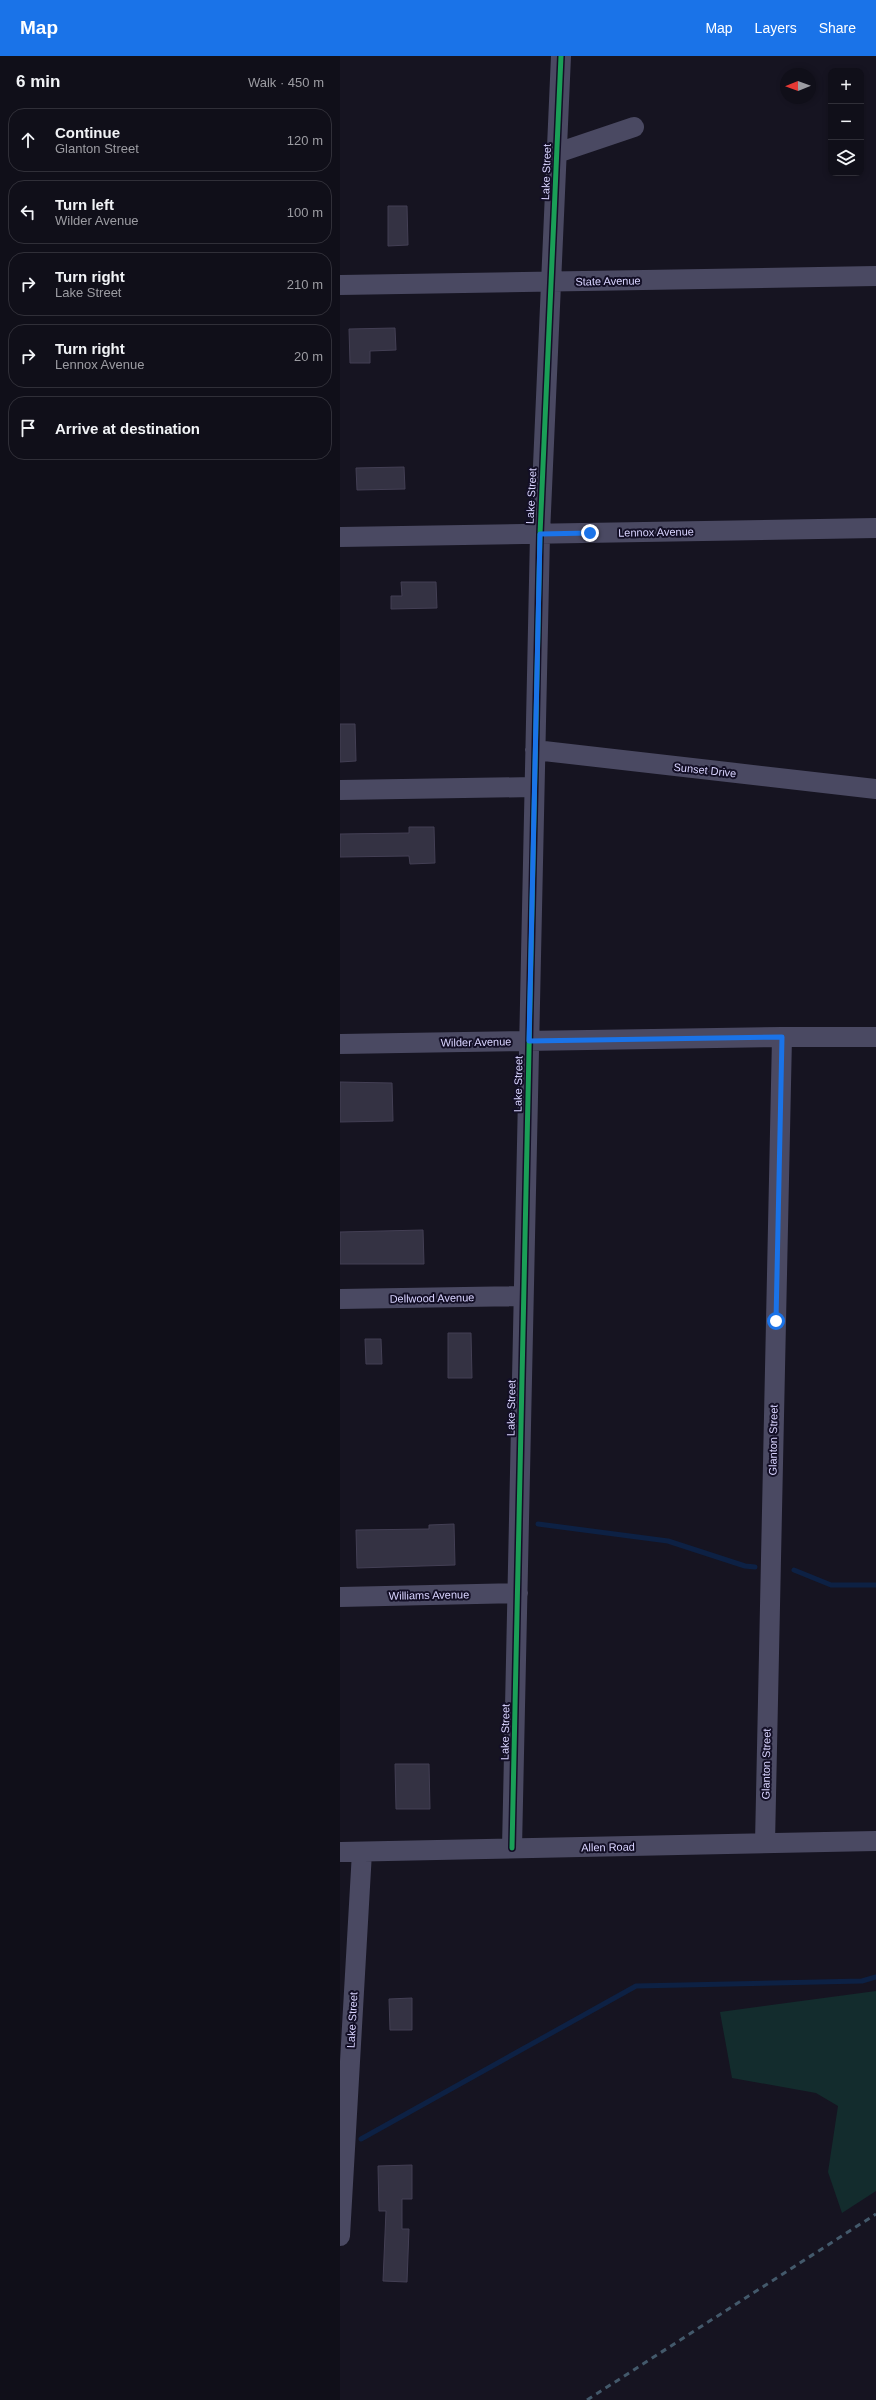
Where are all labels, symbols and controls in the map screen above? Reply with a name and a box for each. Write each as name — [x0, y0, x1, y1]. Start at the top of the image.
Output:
text: Map — [20, 17, 58, 38]
text: Map — [705, 20, 733, 36]
text: Layers — [755, 20, 797, 36]
text: Share — [819, 20, 856, 36]
north arrow — [780, 68, 816, 104]
map controls — [828, 68, 864, 176]
button: + — [828, 68, 864, 104]
text: 6 min — [16, 72, 60, 91]
text: Walk · 450 m — [248, 75, 324, 90]
button: − — [828, 104, 864, 140]
text: Continue — [55, 124, 120, 141]
icon: ahead — [17, 129, 39, 151]
text: 120 m — [287, 133, 323, 148]
button: layers — [828, 140, 864, 176]
text: Glanton Street — [55, 141, 139, 156]
street label: Lake Street — [539, 144, 553, 200]
text: Turn left — [55, 196, 114, 213]
icon: left — [17, 201, 39, 223]
text: 100 m — [287, 205, 323, 220]
text: Wilder Avenue — [55, 213, 139, 228]
text: Turn right — [55, 268, 125, 285]
icon: right — [17, 273, 39, 295]
street label: State Avenue — [575, 274, 641, 288]
text: 210 m — [287, 277, 323, 292]
text: Lake Street — [55, 285, 122, 300]
text: Turn right — [55, 340, 125, 357]
icon: right — [17, 345, 39, 367]
text: 20 m — [294, 349, 323, 364]
text: Lennox Avenue — [55, 357, 144, 372]
icon: arrive — [17, 417, 39, 439]
text: Arrive at destination — [55, 420, 200, 437]
street label: Lake Street — [524, 468, 538, 524]
route end — [581, 524, 599, 542]
street label: Lennox Avenue — [618, 525, 694, 539]
street label: Sunset Drive — [673, 761, 737, 779]
street label: Wilder Avenue — [441, 1035, 511, 1049]
street label: Lake Street — [512, 1056, 524, 1112]
street label: Dellwood Avenue — [389, 1291, 475, 1305]
route start — [767, 1312, 785, 1330]
street label: Lake Street — [505, 1380, 517, 1436]
street label: Glanton Street — [766, 1404, 780, 1476]
street label: Williams Avenue — [389, 1588, 469, 1602]
street label: Lake Street — [499, 1704, 511, 1760]
street label: Glanton Street — [759, 1728, 773, 1800]
street label: Allen Road — [581, 1841, 635, 1853]
street label: Lake Street — [345, 1992, 359, 2048]

